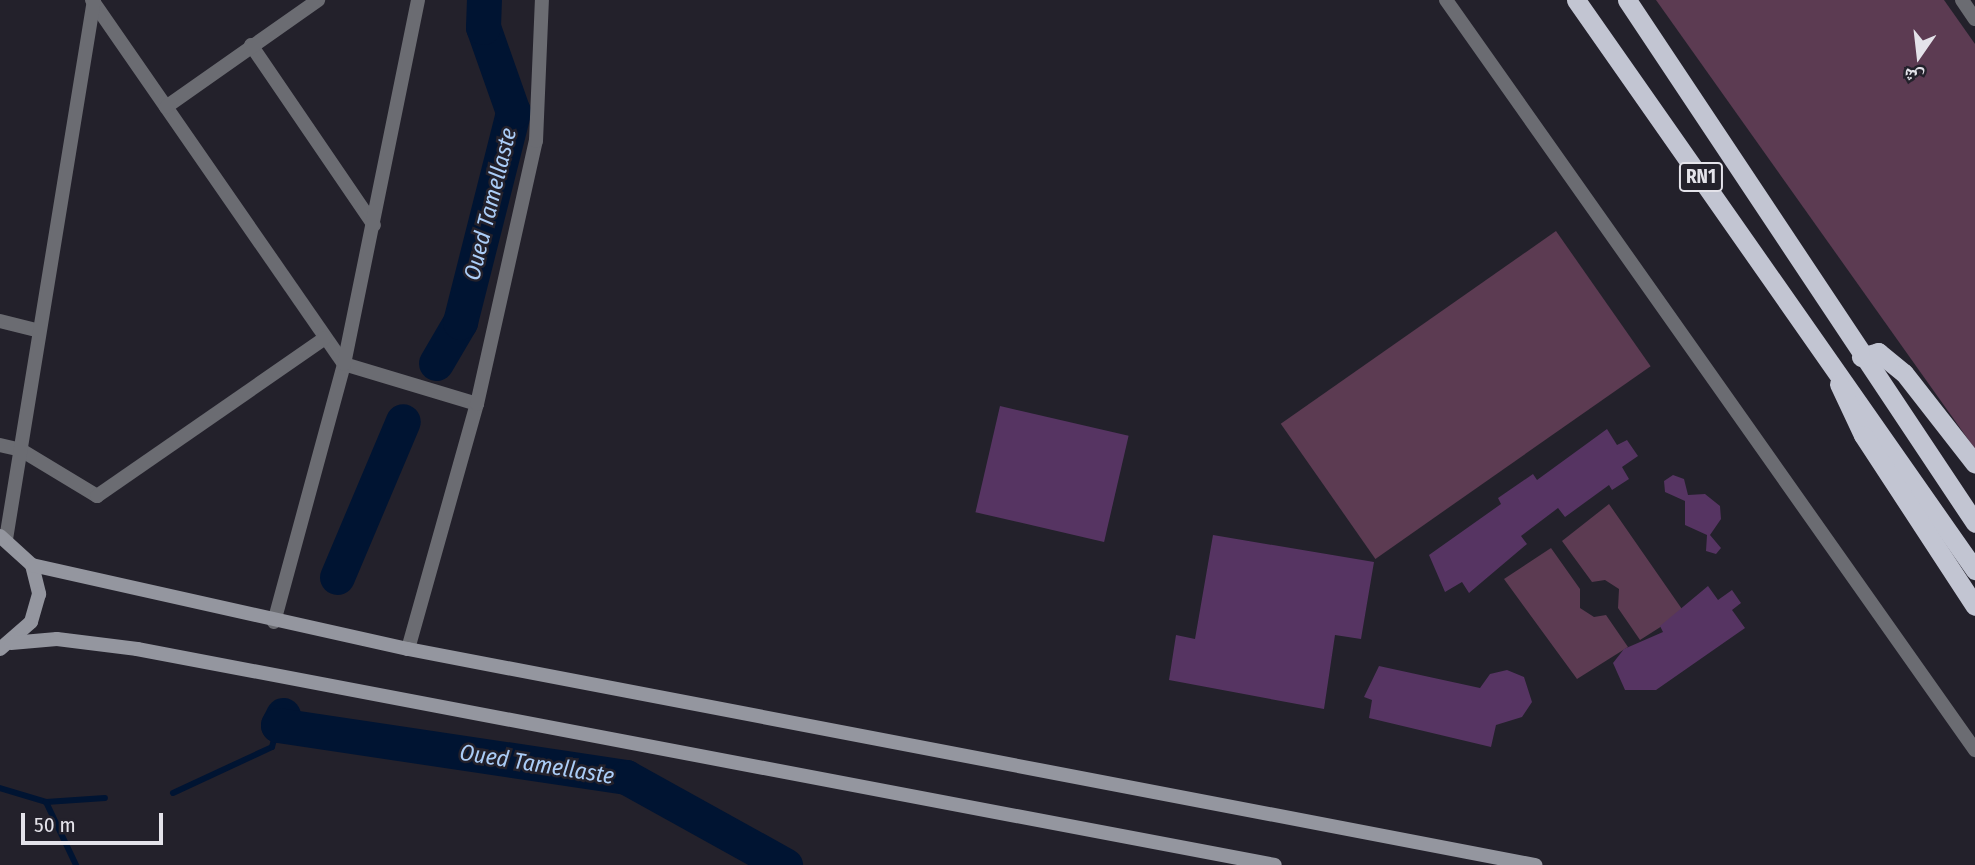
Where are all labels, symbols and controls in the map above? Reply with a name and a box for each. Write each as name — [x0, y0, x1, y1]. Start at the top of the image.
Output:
north arrow — [1884, 21, 1954, 91]
text: ش — [1901, 63, 1926, 90]
water label: Oued Tamellaste — [458, 125, 522, 283]
road number: RN1 — [1678, 162, 1724, 192]
water label: Oued Tamellaste — [458, 738, 616, 790]
scale bar — [24, 798, 166, 842]
text: 50 m — [34, 812, 76, 838]

